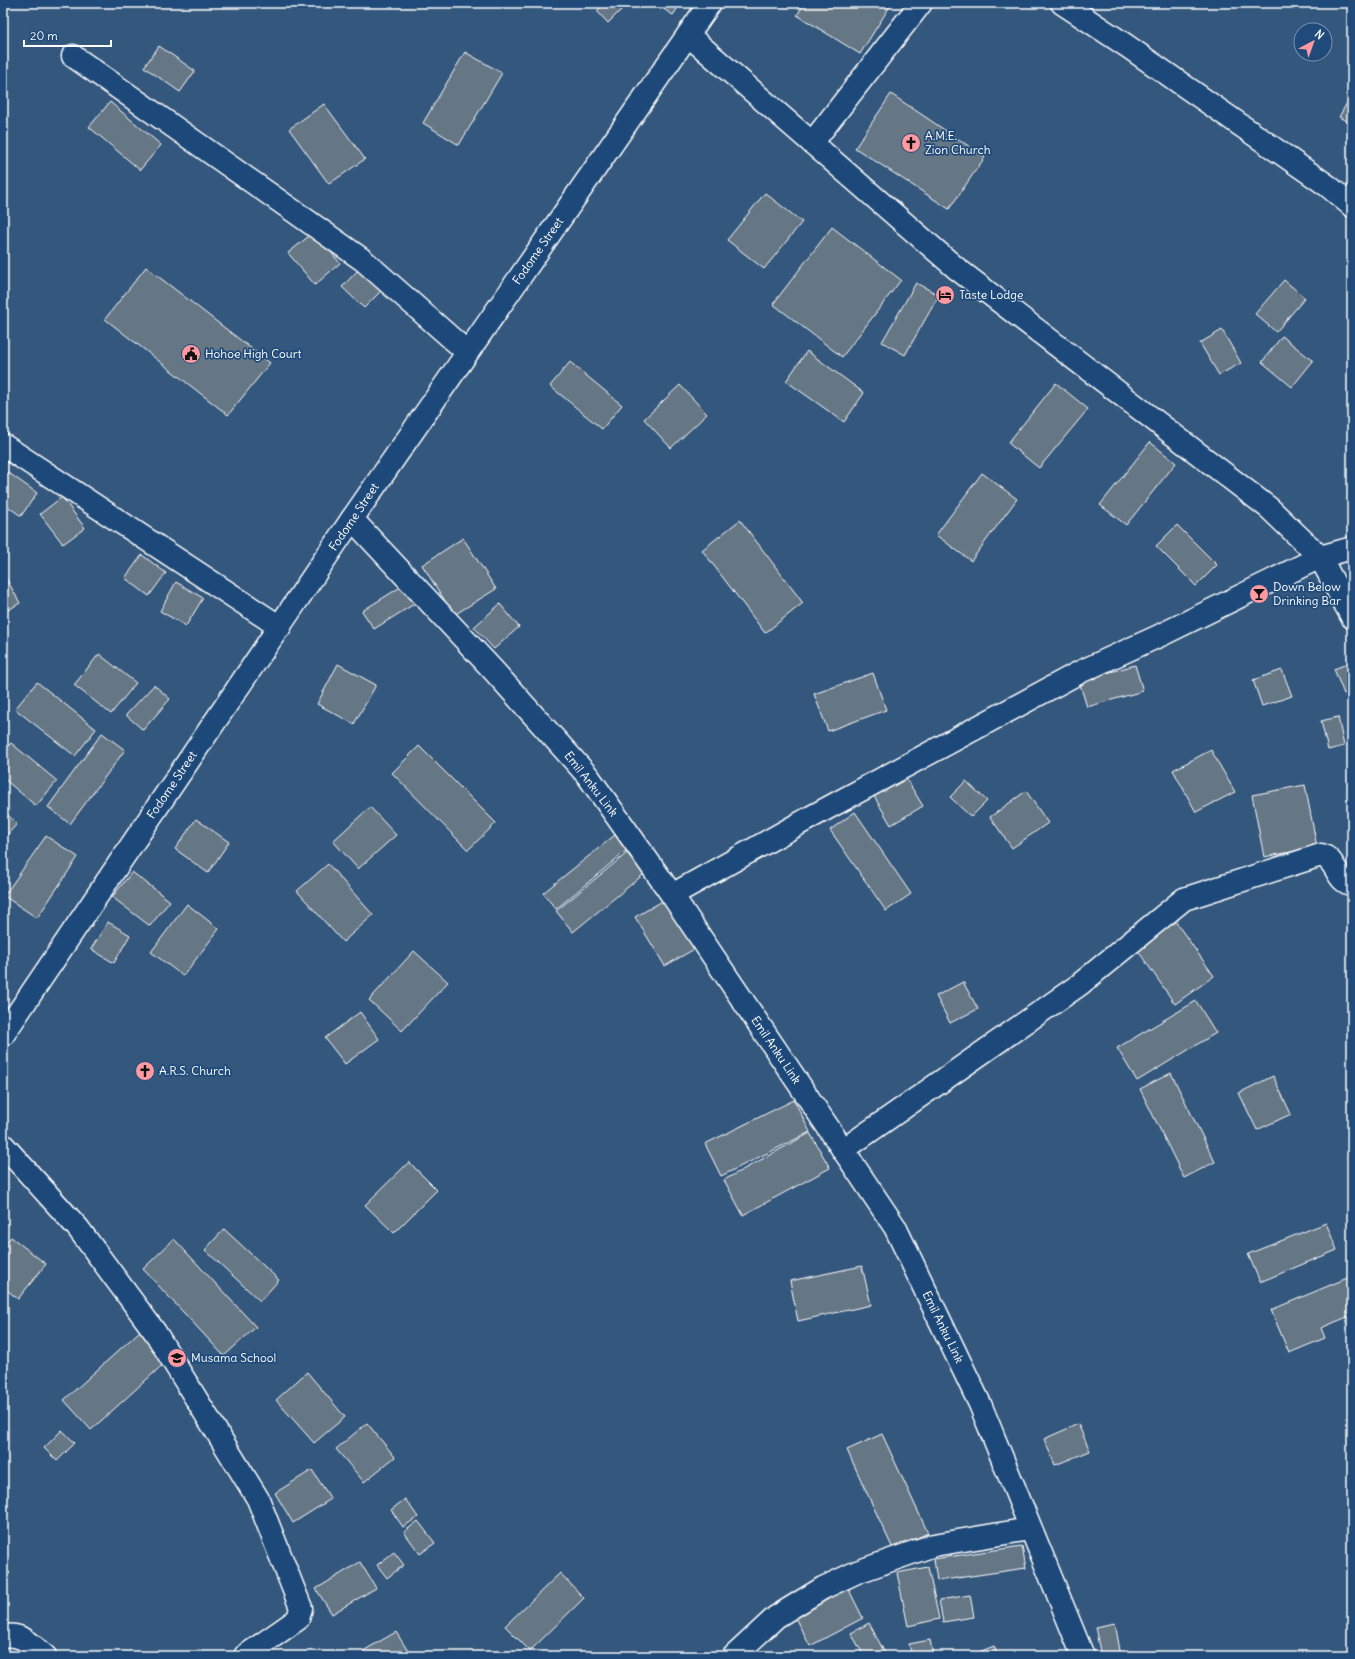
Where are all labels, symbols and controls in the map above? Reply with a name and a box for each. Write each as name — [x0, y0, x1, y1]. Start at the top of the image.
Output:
scale bar — [24, 22, 111, 48]
north arrow — [1293, 22, 1333, 62]
text: N — [1312, 27, 1327, 42]
text: 20 m — [30, 28, 58, 43]
place label: A.M.E. Zion Church — [925, 128, 991, 157]
church icon: A.M.E. Zion Church — [900, 132, 922, 154]
street label: Fodome Street — [509, 214, 566, 287]
hotel icon: Taste Lodge — [934, 284, 956, 306]
place label: Taste Lodge — [959, 287, 1023, 302]
public building icon: Hohoe High Court — [180, 343, 202, 365]
place label: Hohoe High Court — [205, 346, 302, 361]
street label: Fodome Street — [325, 480, 382, 554]
place label: Down Below Drinking Bar — [1273, 579, 1341, 608]
bar icon: Down Below Drinking Bar — [1248, 583, 1270, 605]
street label: Fodome Street — [143, 748, 200, 822]
street label: Emil Anku Link — [561, 748, 622, 819]
street label: Emil Anku Link — [748, 1013, 805, 1087]
church icon: A.R.S. Church — [134, 1060, 156, 1082]
place label: A.R.S. Church — [159, 1063, 231, 1078]
street label: Emil Anku Link — [919, 1288, 967, 1365]
school or university icon: Musama School — [166, 1347, 188, 1369]
place label: Musama School — [191, 1350, 276, 1365]

